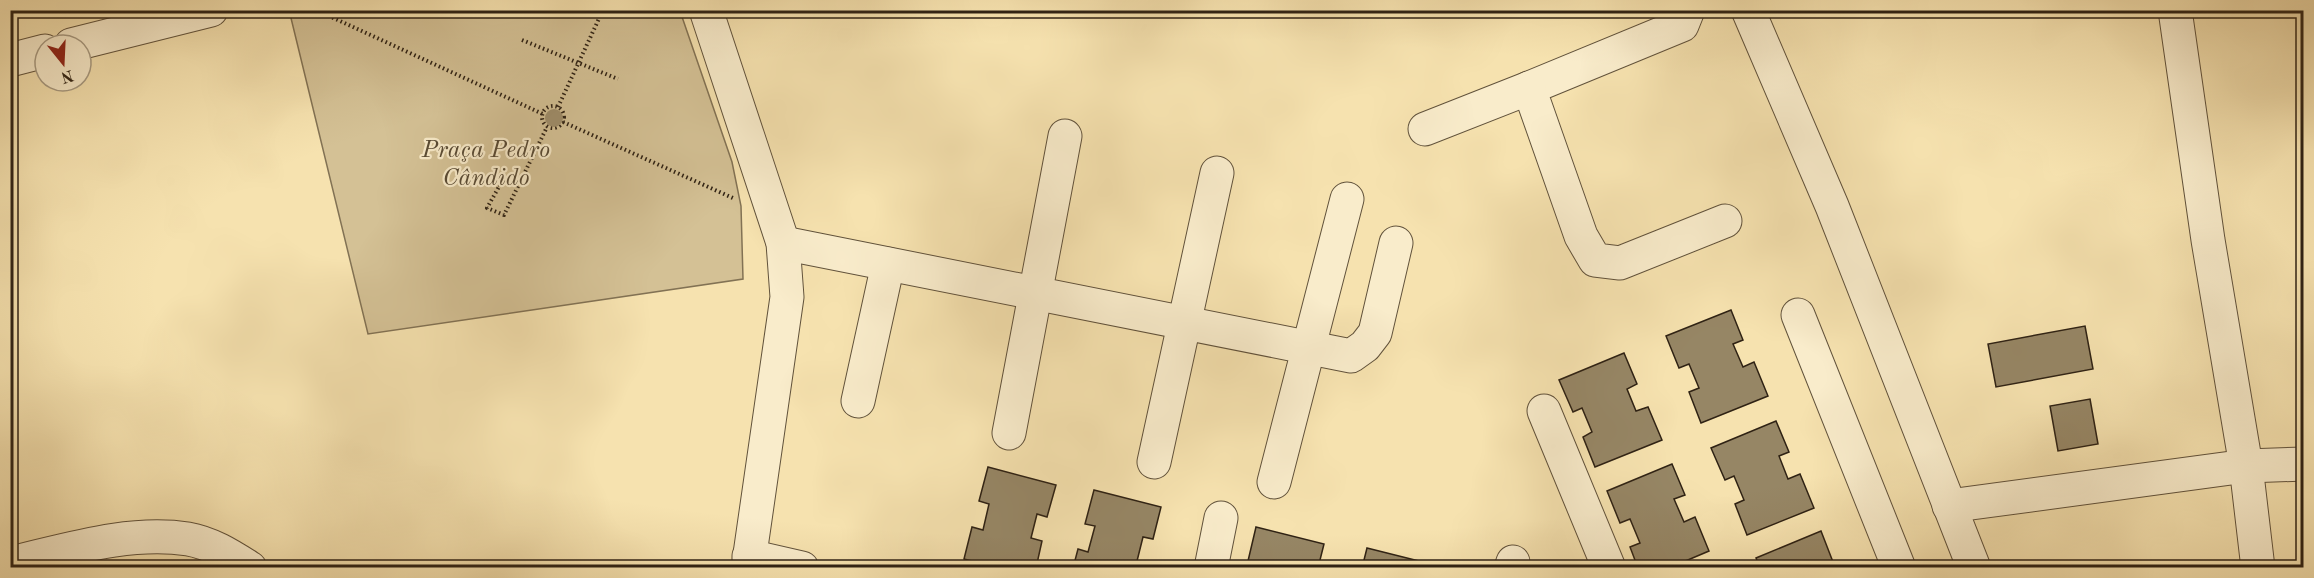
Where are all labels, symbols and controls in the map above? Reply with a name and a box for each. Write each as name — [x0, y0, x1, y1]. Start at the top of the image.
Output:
north arrow — [33, 33, 93, 93]
text: N — [58, 66, 75, 85]
park label: Praça Pedro Cândido — [421, 139, 550, 191]

